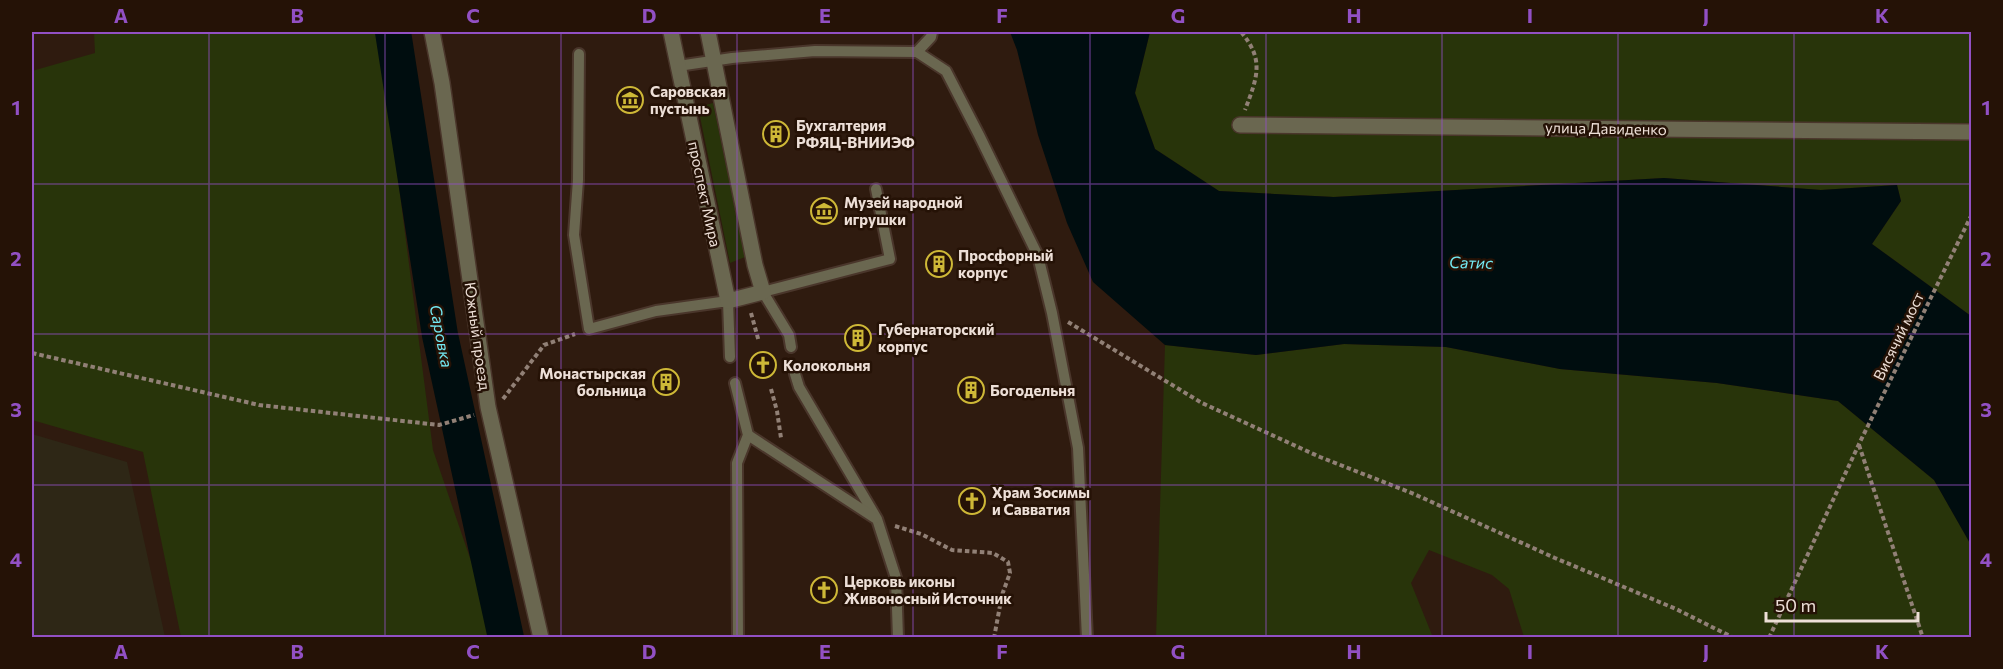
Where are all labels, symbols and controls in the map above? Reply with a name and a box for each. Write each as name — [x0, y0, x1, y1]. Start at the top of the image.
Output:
text: A — [114, 3, 128, 27]
text: B — [290, 3, 304, 27]
text: C — [466, 3, 480, 27]
text: D — [642, 3, 656, 27]
text: E — [819, 3, 831, 27]
text: F — [996, 3, 1008, 27]
text: G — [1171, 3, 1185, 27]
text: H — [1347, 3, 1362, 27]
text: I — [1527, 3, 1533, 27]
text: J — [1703, 3, 1709, 27]
text: K — [1875, 3, 1889, 27]
place label: Саровская пустынь — [650, 82, 726, 117]
museum icon: Саровская пустынь — [615, 85, 645, 115]
text: 1 — [11, 95, 21, 119]
text: 1 — [1981, 95, 1991, 119]
place label: Бухгалтерия РФЯЦ-ВНИИЭФ — [796, 116, 915, 151]
street label: улица Давиденко — [1545, 118, 1667, 138]
building icon: Бухгалтерия РФЯЦ-ВНИИЭФ — [761, 119, 791, 149]
street label: проспект Мира — [685, 139, 725, 249]
place label: Музей народной игрушки — [844, 193, 963, 228]
museum icon: Музей народной игрушки — [809, 196, 839, 226]
text: 2 — [10, 246, 22, 270]
place label: Просфорный корпус — [958, 246, 1053, 281]
text: 2 — [1980, 246, 1992, 270]
building icon: Просфорный корпус — [924, 249, 954, 279]
water label: Сатис — [1449, 252, 1493, 272]
street label: Южный проезд — [461, 281, 495, 392]
street label: Висячий мост — [1869, 289, 1927, 383]
water label: Саровка — [427, 303, 457, 369]
place label: Губернаторский корпус — [878, 320, 995, 355]
building icon: Губернаторский корпус — [843, 323, 873, 353]
church icon: Колокольня — [748, 350, 778, 380]
place label: Колокольня — [783, 356, 871, 374]
place label: Монастырская больница — [539, 364, 646, 399]
building icon: Монастырская больница — [651, 367, 681, 397]
building icon: Богодельня — [956, 375, 986, 405]
place label: Богодельня — [990, 381, 1075, 399]
text: 3 — [10, 397, 22, 421]
text: 3 — [1980, 397, 1992, 421]
place label: Храм Зосимы и Савватия — [992, 483, 1090, 518]
church icon: Храм Зосимы и Савватия — [957, 486, 987, 516]
text: 4 — [10, 547, 22, 571]
text: 4 — [1980, 547, 1992, 571]
place label: Церковь иконы Живоносный Источник — [844, 572, 1012, 607]
church icon: Церковь иконы Живоносный Источник — [809, 575, 839, 605]
scale bar — [1766, 585, 1918, 623]
text: 50 m — [1775, 594, 1816, 616]
text: A — [114, 639, 128, 663]
text: B — [290, 639, 304, 663]
text: C — [466, 639, 480, 663]
text: D — [642, 639, 656, 663]
text: E — [819, 639, 831, 663]
text: F — [996, 639, 1008, 663]
text: G — [1171, 639, 1185, 663]
text: H — [1347, 639, 1362, 663]
text: I — [1527, 639, 1533, 663]
text: J — [1703, 639, 1709, 663]
text: K — [1875, 639, 1889, 663]

